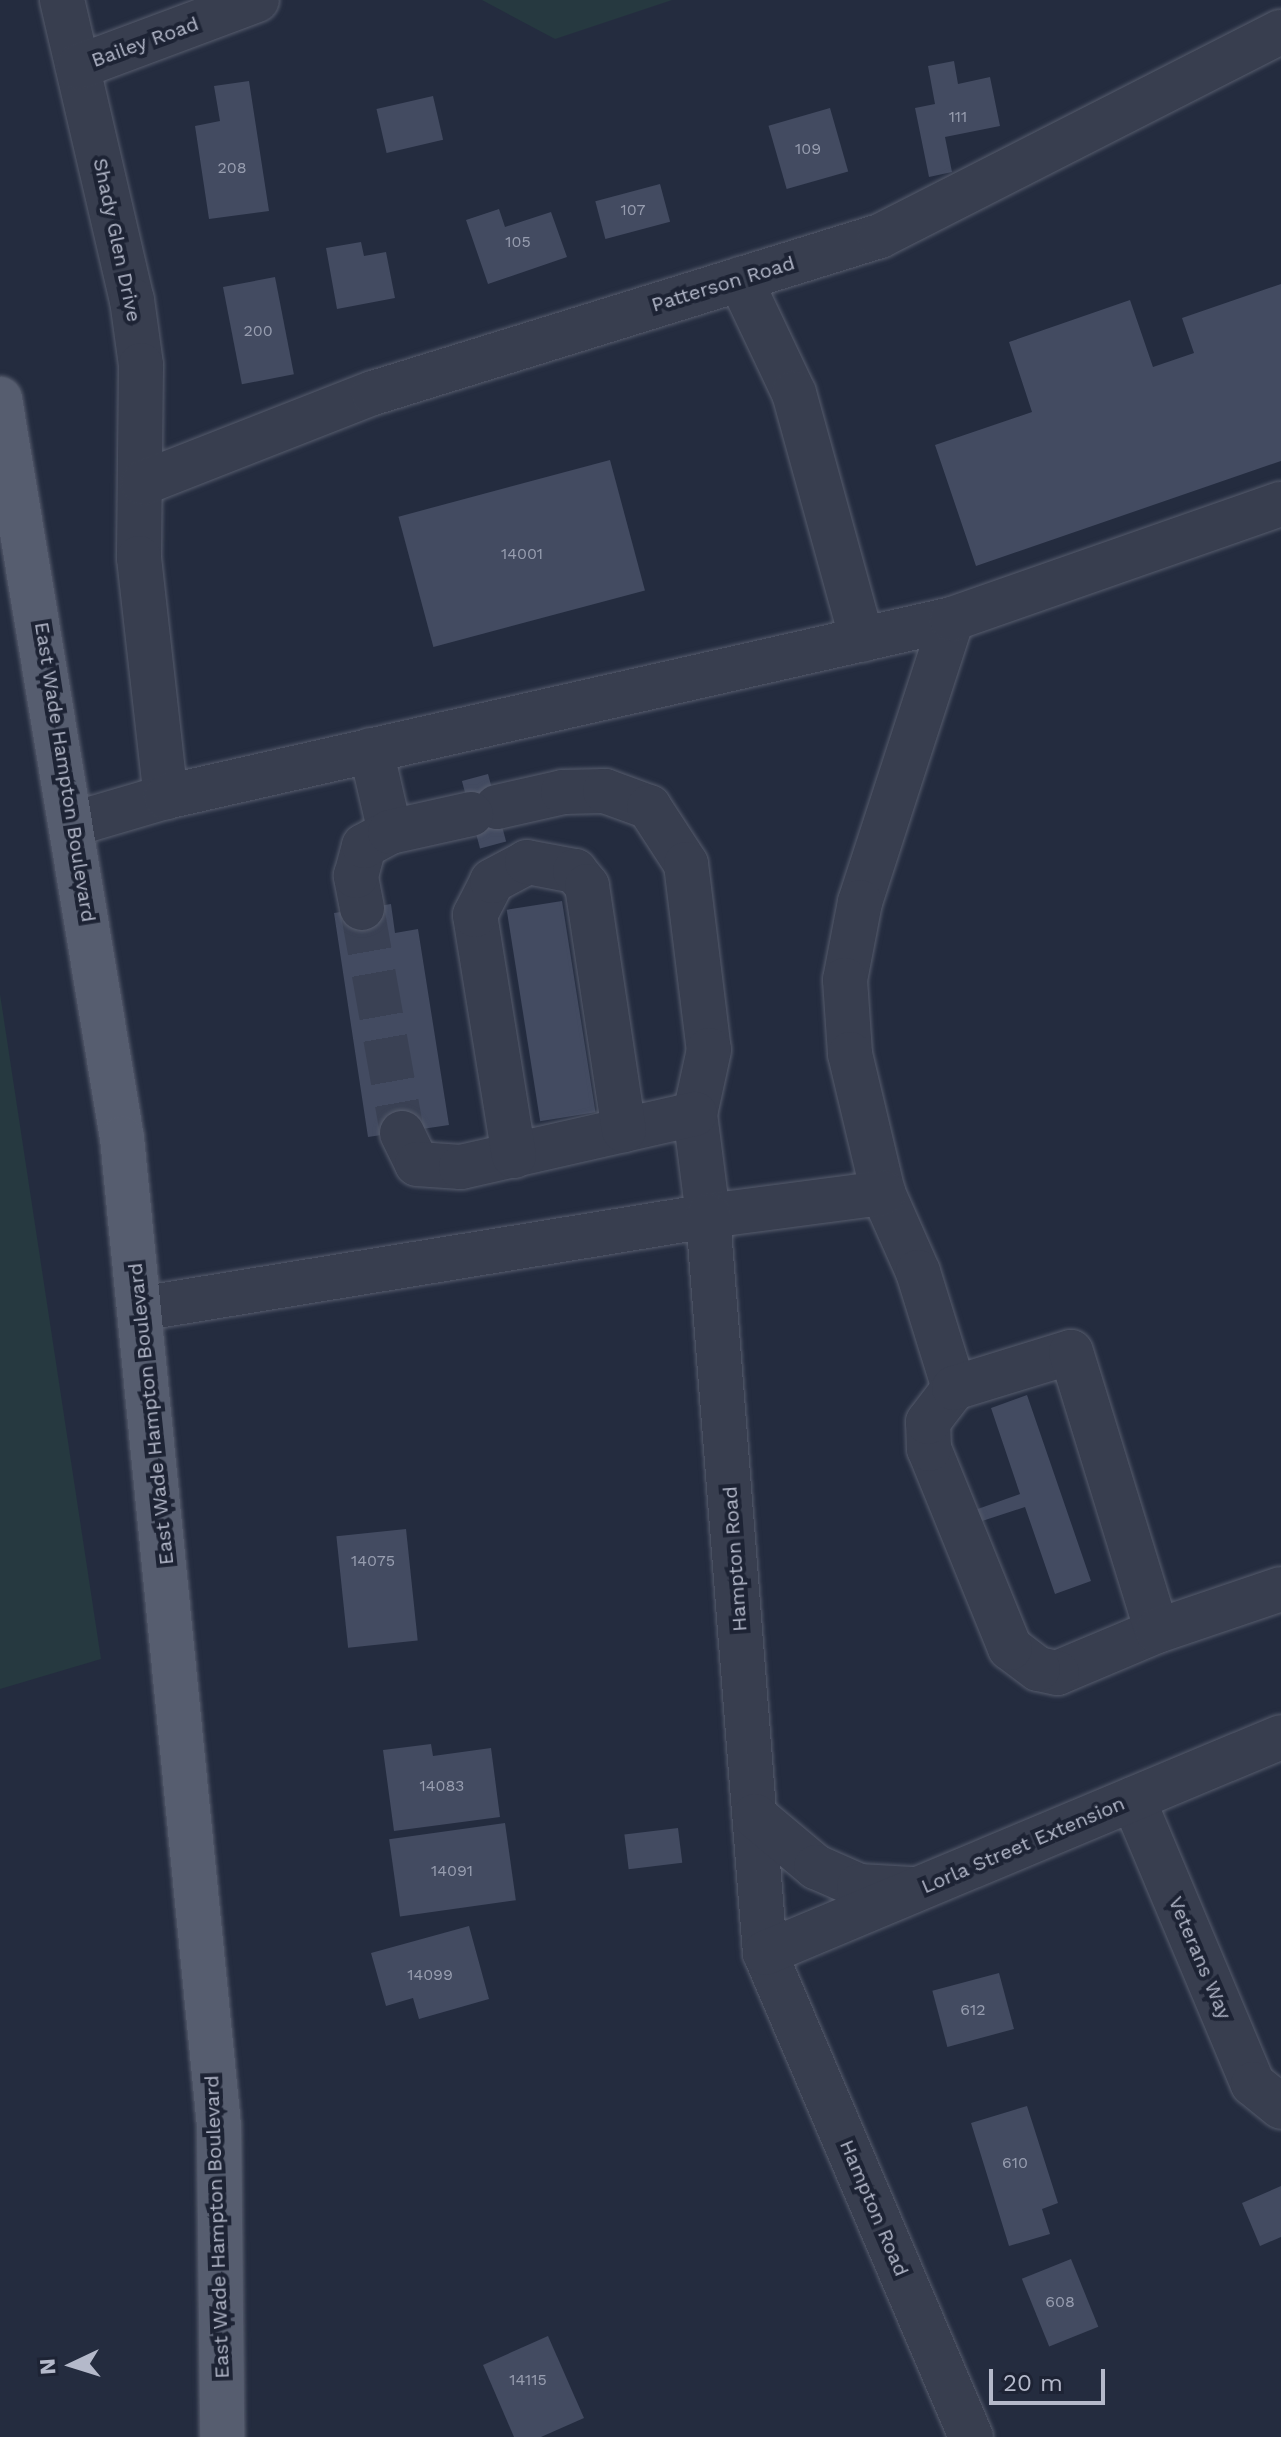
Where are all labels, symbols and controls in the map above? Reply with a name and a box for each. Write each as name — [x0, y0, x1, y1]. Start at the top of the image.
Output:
street label: Bailey Road — [88, 11, 202, 73]
house number: 111 — [949, 107, 967, 127]
house number: 109 — [795, 139, 821, 159]
street label: Shady Glen Drive — [88, 156, 146, 324]
house number: 208 — [217, 158, 247, 178]
house number: 107 — [621, 200, 645, 220]
house number: 105 — [505, 232, 531, 252]
street label: Patterson Road — [649, 251, 797, 317]
house number: 200 — [243, 321, 273, 341]
house number: 14001 — [501, 544, 543, 564]
street label: East Wade Hampton Boulevard — [29, 620, 101, 924]
street label: East Wade Hampton Boulevard — [123, 1262, 179, 1566]
street label: Hampton Road — [718, 1485, 752, 1633]
house number: 14075 — [351, 1551, 395, 1571]
house number: 14083 — [420, 1776, 464, 1796]
street label: Lorla Street Extension — [917, 1791, 1129, 1899]
house number: 14091 — [431, 1861, 473, 1881]
street label: Veterans Way — [1163, 1893, 1237, 2023]
house number: 14099 — [407, 1965, 453, 1985]
house number: 612 — [960, 2000, 986, 2020]
street label: East Wade Hampton Boulevard — [200, 2075, 234, 2379]
street label: Hampton Road — [834, 2136, 914, 2280]
house number: 610 — [1002, 2153, 1028, 2173]
house number: 608 — [1045, 2292, 1075, 2312]
north arrow — [32, 2325, 112, 2405]
scale bar — [993, 2353, 1109, 2403]
text: N — [35, 2358, 61, 2376]
text: 20 m — [1003, 2369, 1063, 2397]
house number: 14115 — [509, 2370, 547, 2390]

